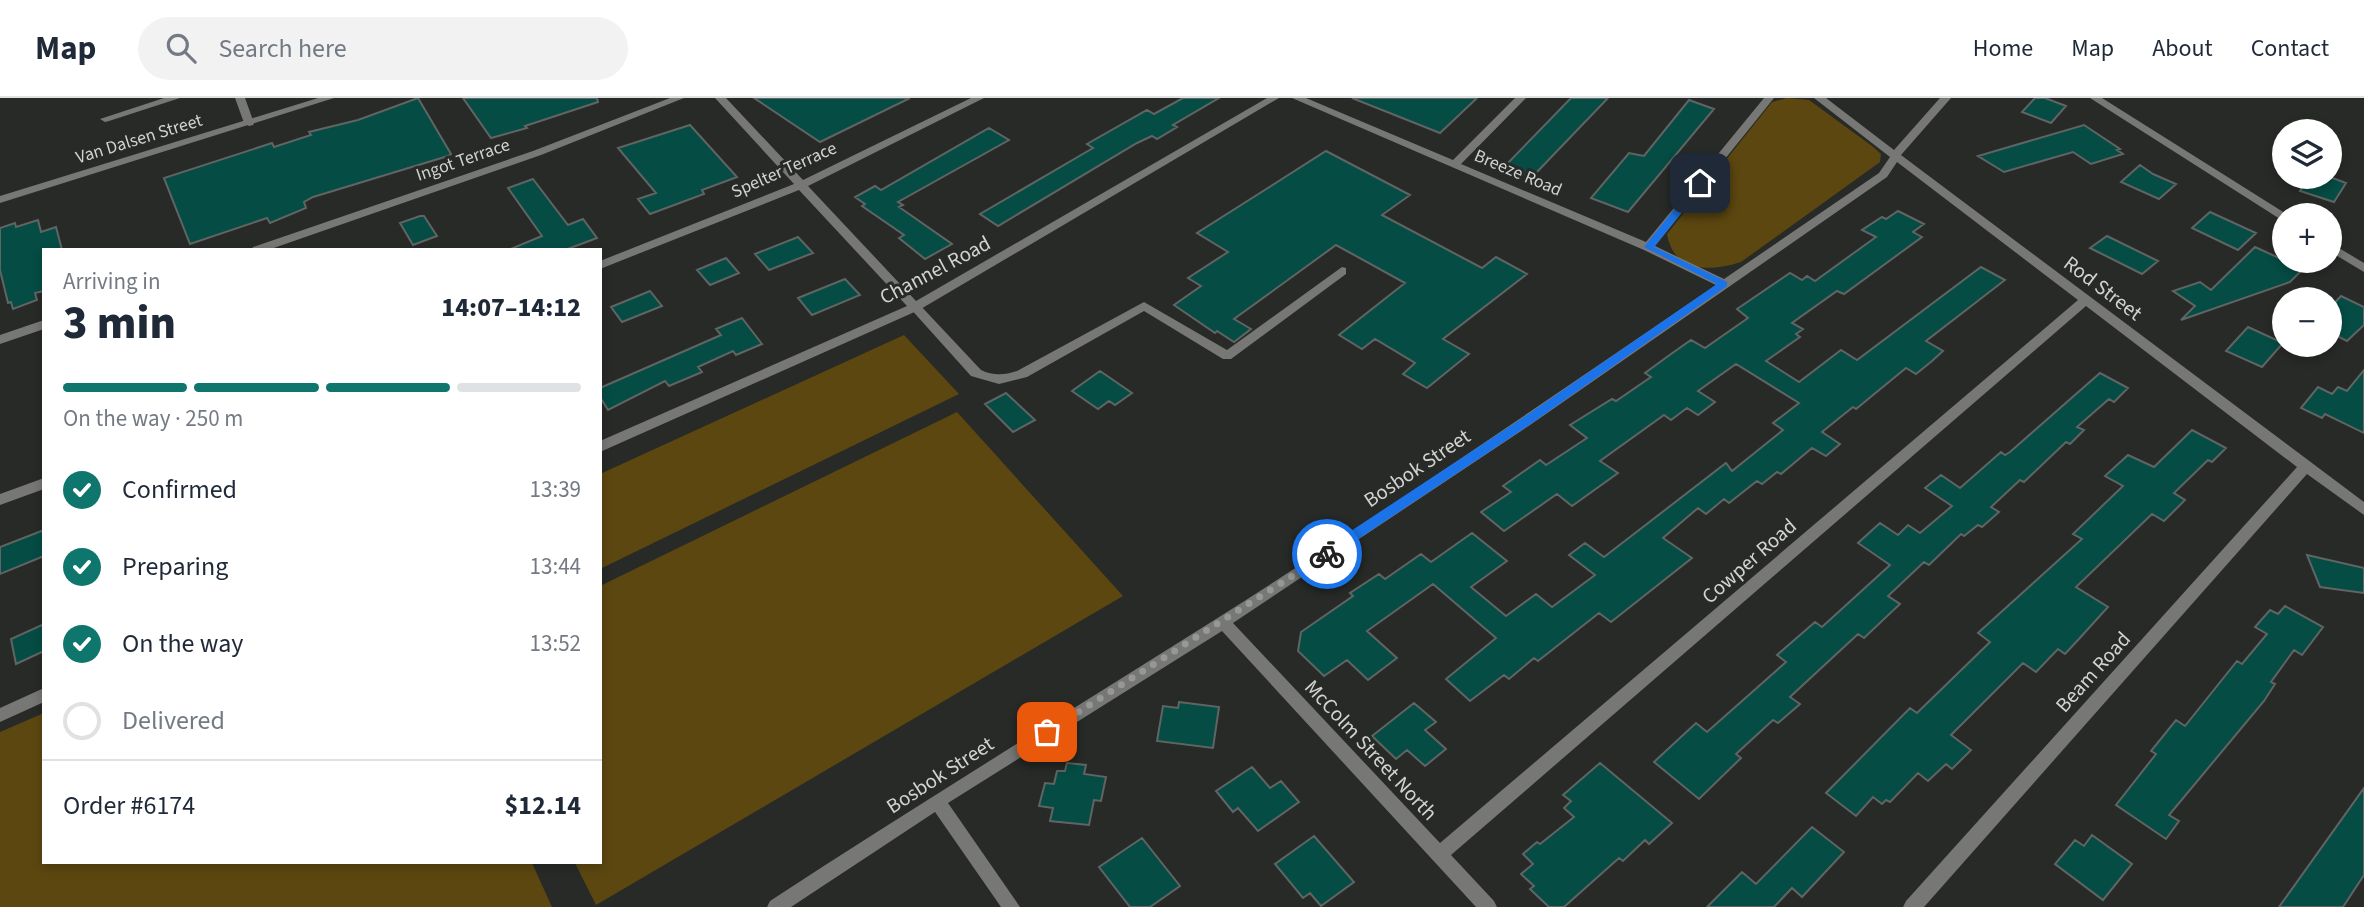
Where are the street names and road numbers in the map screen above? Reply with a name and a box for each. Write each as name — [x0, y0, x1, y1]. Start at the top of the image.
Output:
street label: Van Dalsen Street — [73, 108, 205, 170]
street label: Ingot Terrace — [413, 132, 513, 188]
street label: Spelter Terrace — [727, 136, 841, 204]
street label: Breeze Road — [1470, 143, 1566, 203]
street label: Channel Road — [874, 228, 996, 312]
street label: Rod Street — [2057, 248, 2149, 328]
street label: Bosbok Street — [1358, 421, 1476, 515]
street label: Cowper Road — [1695, 511, 1803, 611]
street label: Beam Road — [2048, 625, 2138, 719]
street label: McColm Street North — [1298, 673, 1444, 827]
street label: Bosbok Street — [880, 729, 1000, 821]

